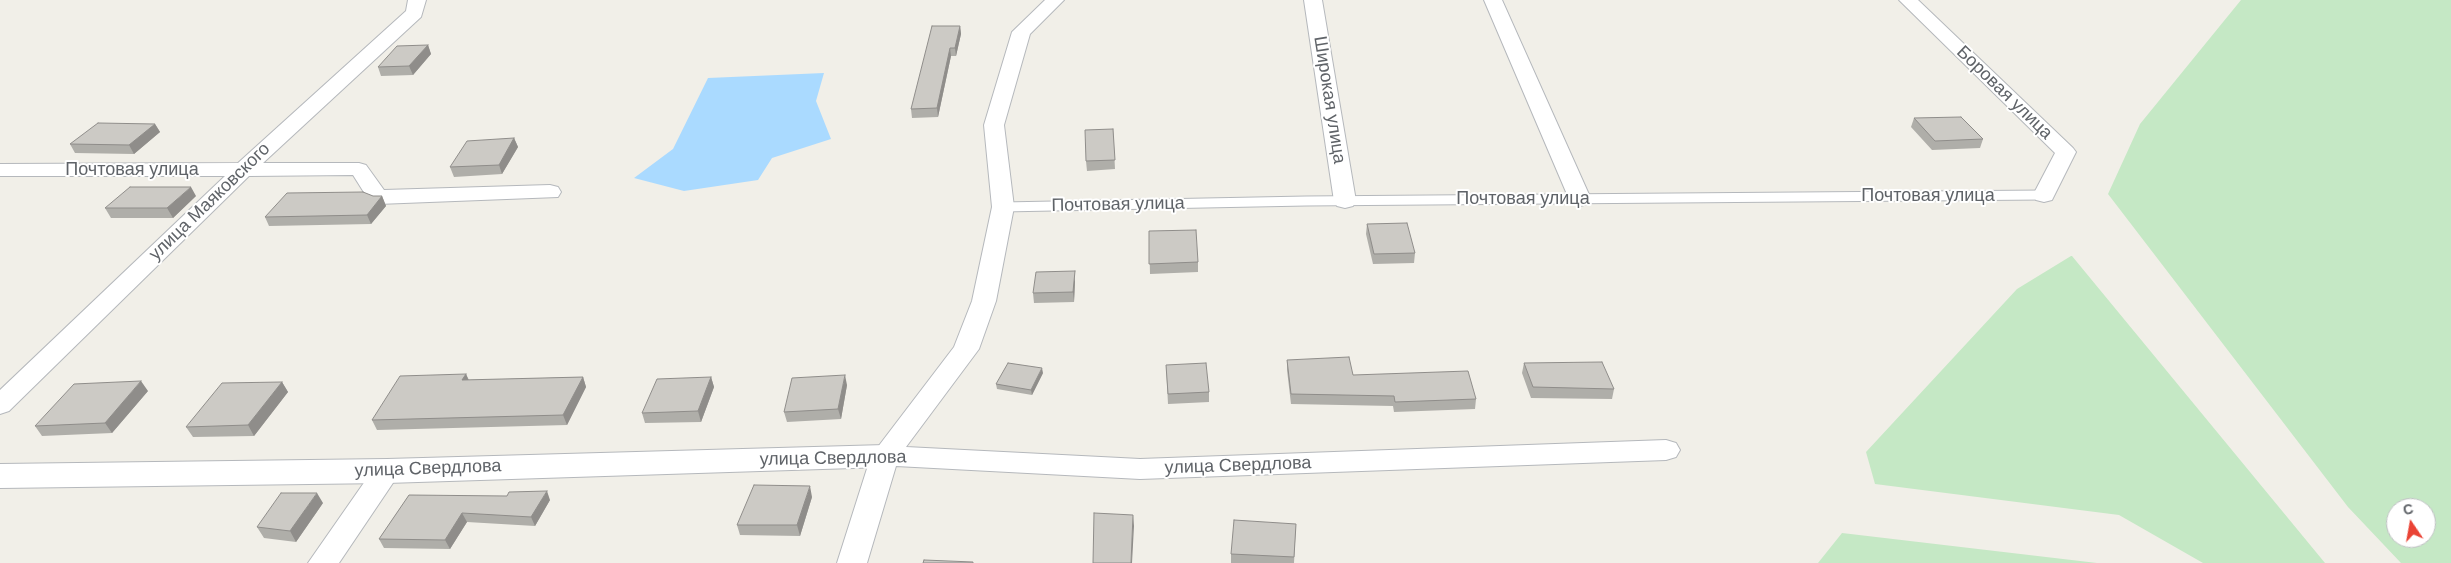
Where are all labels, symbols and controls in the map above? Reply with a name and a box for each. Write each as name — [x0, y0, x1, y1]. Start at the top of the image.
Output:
street label: Широкая улица — [1308, 35, 1350, 165]
street label: Боровая улица — [1951, 42, 2057, 144]
street label: улица Маяковского — [145, 139, 275, 265]
street label: Почтовая улица — [65, 159, 199, 181]
street label: Почтовая улица — [1861, 185, 1995, 207]
street label: Почтовая улица — [1456, 188, 1590, 210]
street label: Почтовая улица — [1051, 193, 1185, 217]
street label: улица Свердлова — [759, 447, 907, 471]
street label: улица Свердлова — [1164, 453, 1312, 479]
street label: улица Свердлова — [354, 456, 502, 482]
north arrow — [2386, 498, 2436, 548]
text: С — [2401, 499, 2415, 519]

